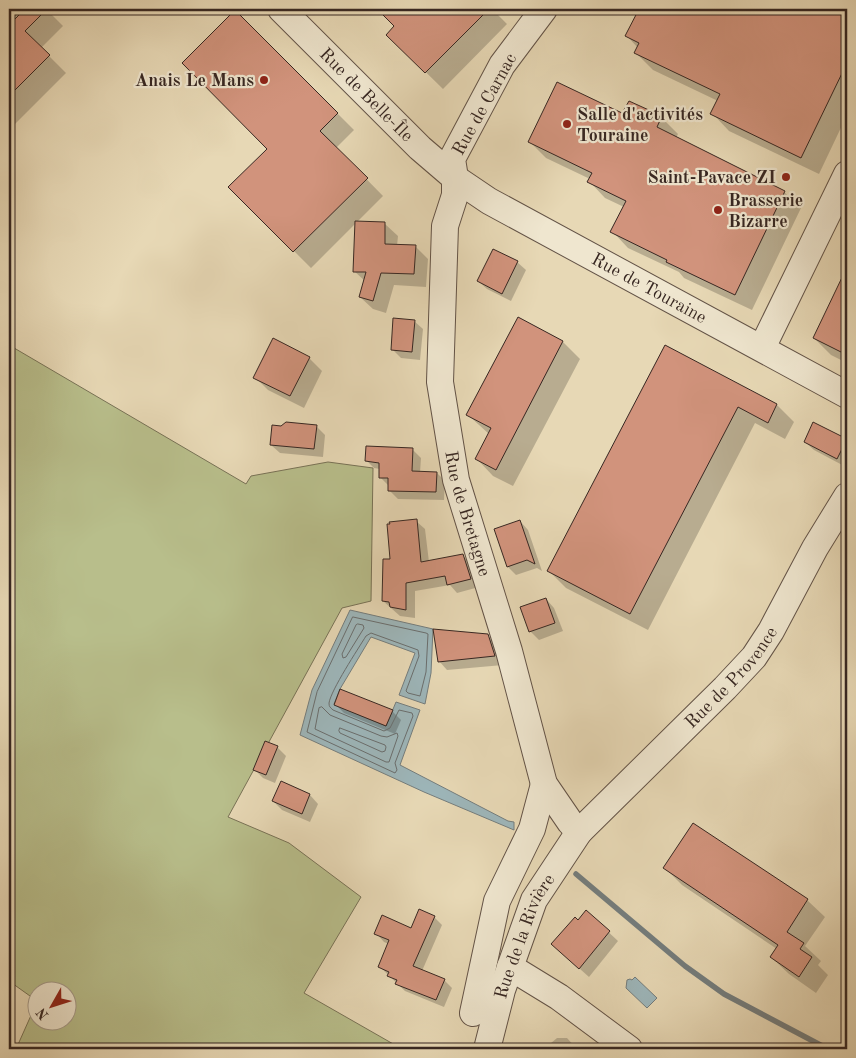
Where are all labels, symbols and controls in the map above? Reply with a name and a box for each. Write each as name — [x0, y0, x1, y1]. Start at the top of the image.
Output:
street label: Rue de Belle-Île — [316, 45, 416, 146]
street label: Rue de Carnac — [450, 50, 520, 158]
place label: Anais Le Mans — [135, 72, 254, 90]
marker: Anais Le Mans — [258, 74, 270, 86]
place label: Salle d'activités Touraine — [577, 106, 703, 145]
marker: Salle d'activités Touraine — [561, 118, 573, 130]
place label: Saint-Pavace ZI — [647, 169, 776, 187]
marker: Saint-Pavace ZI — [780, 171, 792, 183]
place label: Brasserie Bizarre — [728, 192, 803, 231]
marker: Brasserie Bizarre — [712, 204, 724, 216]
street label: Rue de Touraine — [588, 250, 709, 327]
street label: Rue de Bretagne — [441, 450, 493, 579]
street label: Rue de Provence — [682, 624, 781, 732]
street label: Rue de la Rivière — [492, 871, 559, 1001]
north arrow — [28, 980, 78, 1030]
text: N — [34, 1005, 51, 1022]

